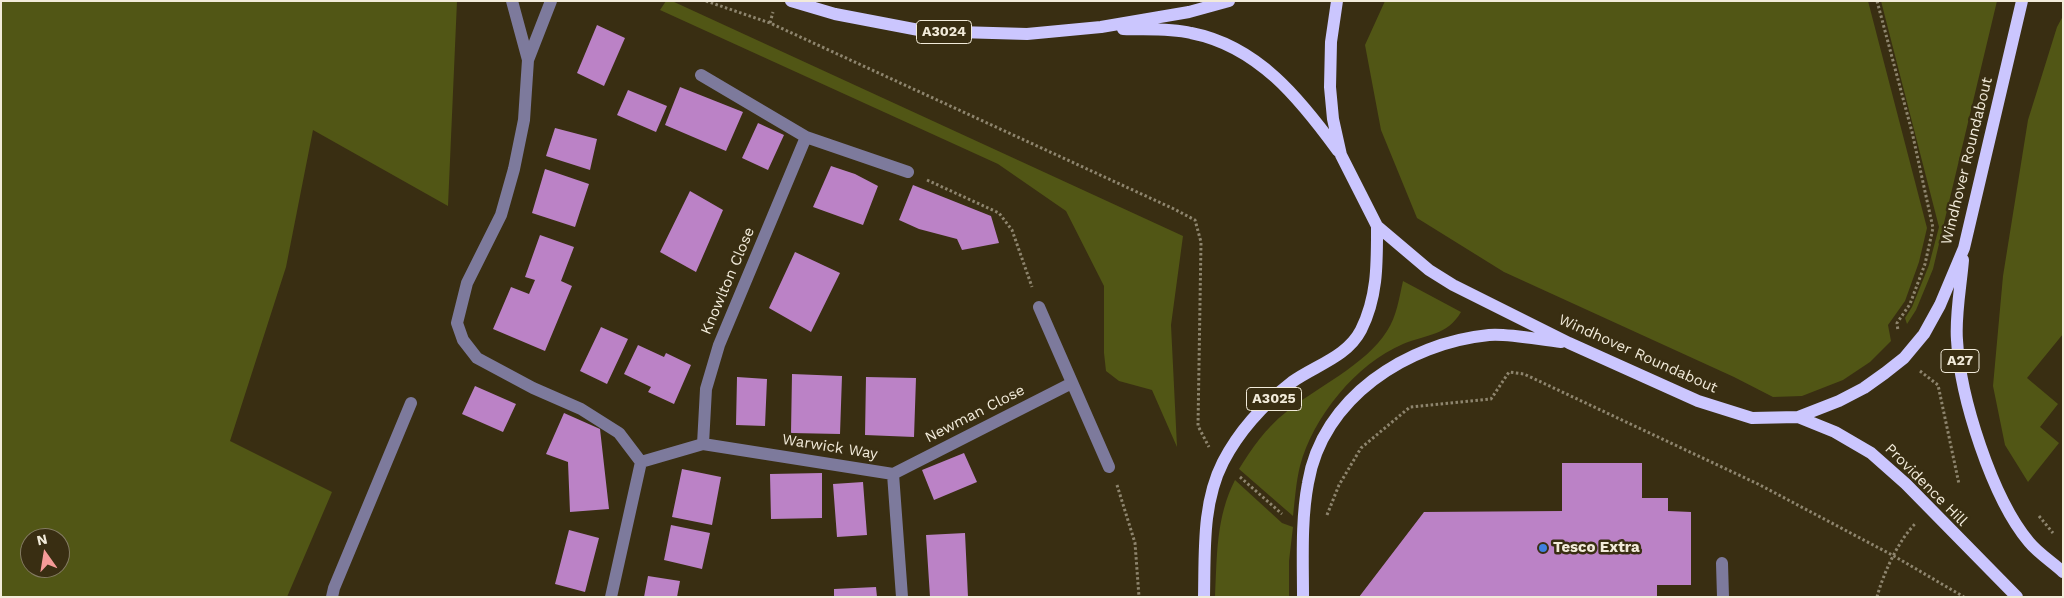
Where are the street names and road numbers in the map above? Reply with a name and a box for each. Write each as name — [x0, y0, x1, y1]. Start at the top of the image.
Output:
road number: A3024 — [916, 21, 972, 44]
street label: Windhover Roundabout — [1937, 75, 1997, 247]
street label: Knowlton Close — [697, 225, 759, 337]
street label: Windhover Roundabout — [1556, 311, 1720, 397]
road number: A27 — [1941, 350, 1979, 372]
street label: Newman Close — [922, 381, 1028, 447]
road number: A3025 — [1246, 388, 1302, 410]
street label: Warwick Way — [781, 431, 879, 463]
street label: Providence Hill — [1881, 440, 1971, 530]

